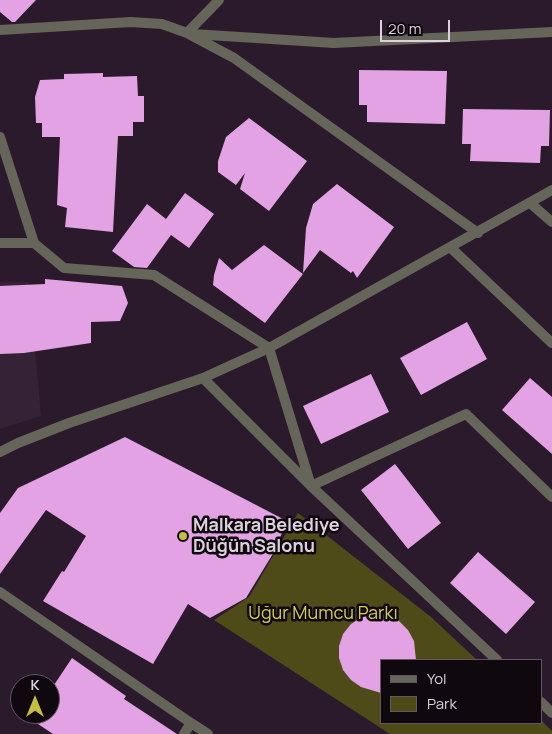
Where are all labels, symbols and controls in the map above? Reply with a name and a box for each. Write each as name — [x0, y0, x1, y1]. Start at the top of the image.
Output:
scale bar — [382, 10, 452, 42]
text: 20 m — [388, 18, 421, 39]
place label: Malkara Belediye Düğün Salonu — [193, 515, 340, 558]
marker: Malkara Belediye Düğün Salonu — [177, 530, 189, 542]
park label: Uğur Mumcu Parkı — [248, 603, 398, 625]
legend — [380, 659, 542, 724]
text: Yol — [427, 668, 447, 689]
north arrow — [10, 674, 60, 724]
text: K — [30, 675, 40, 694]
text: Park — [427, 693, 457, 714]

